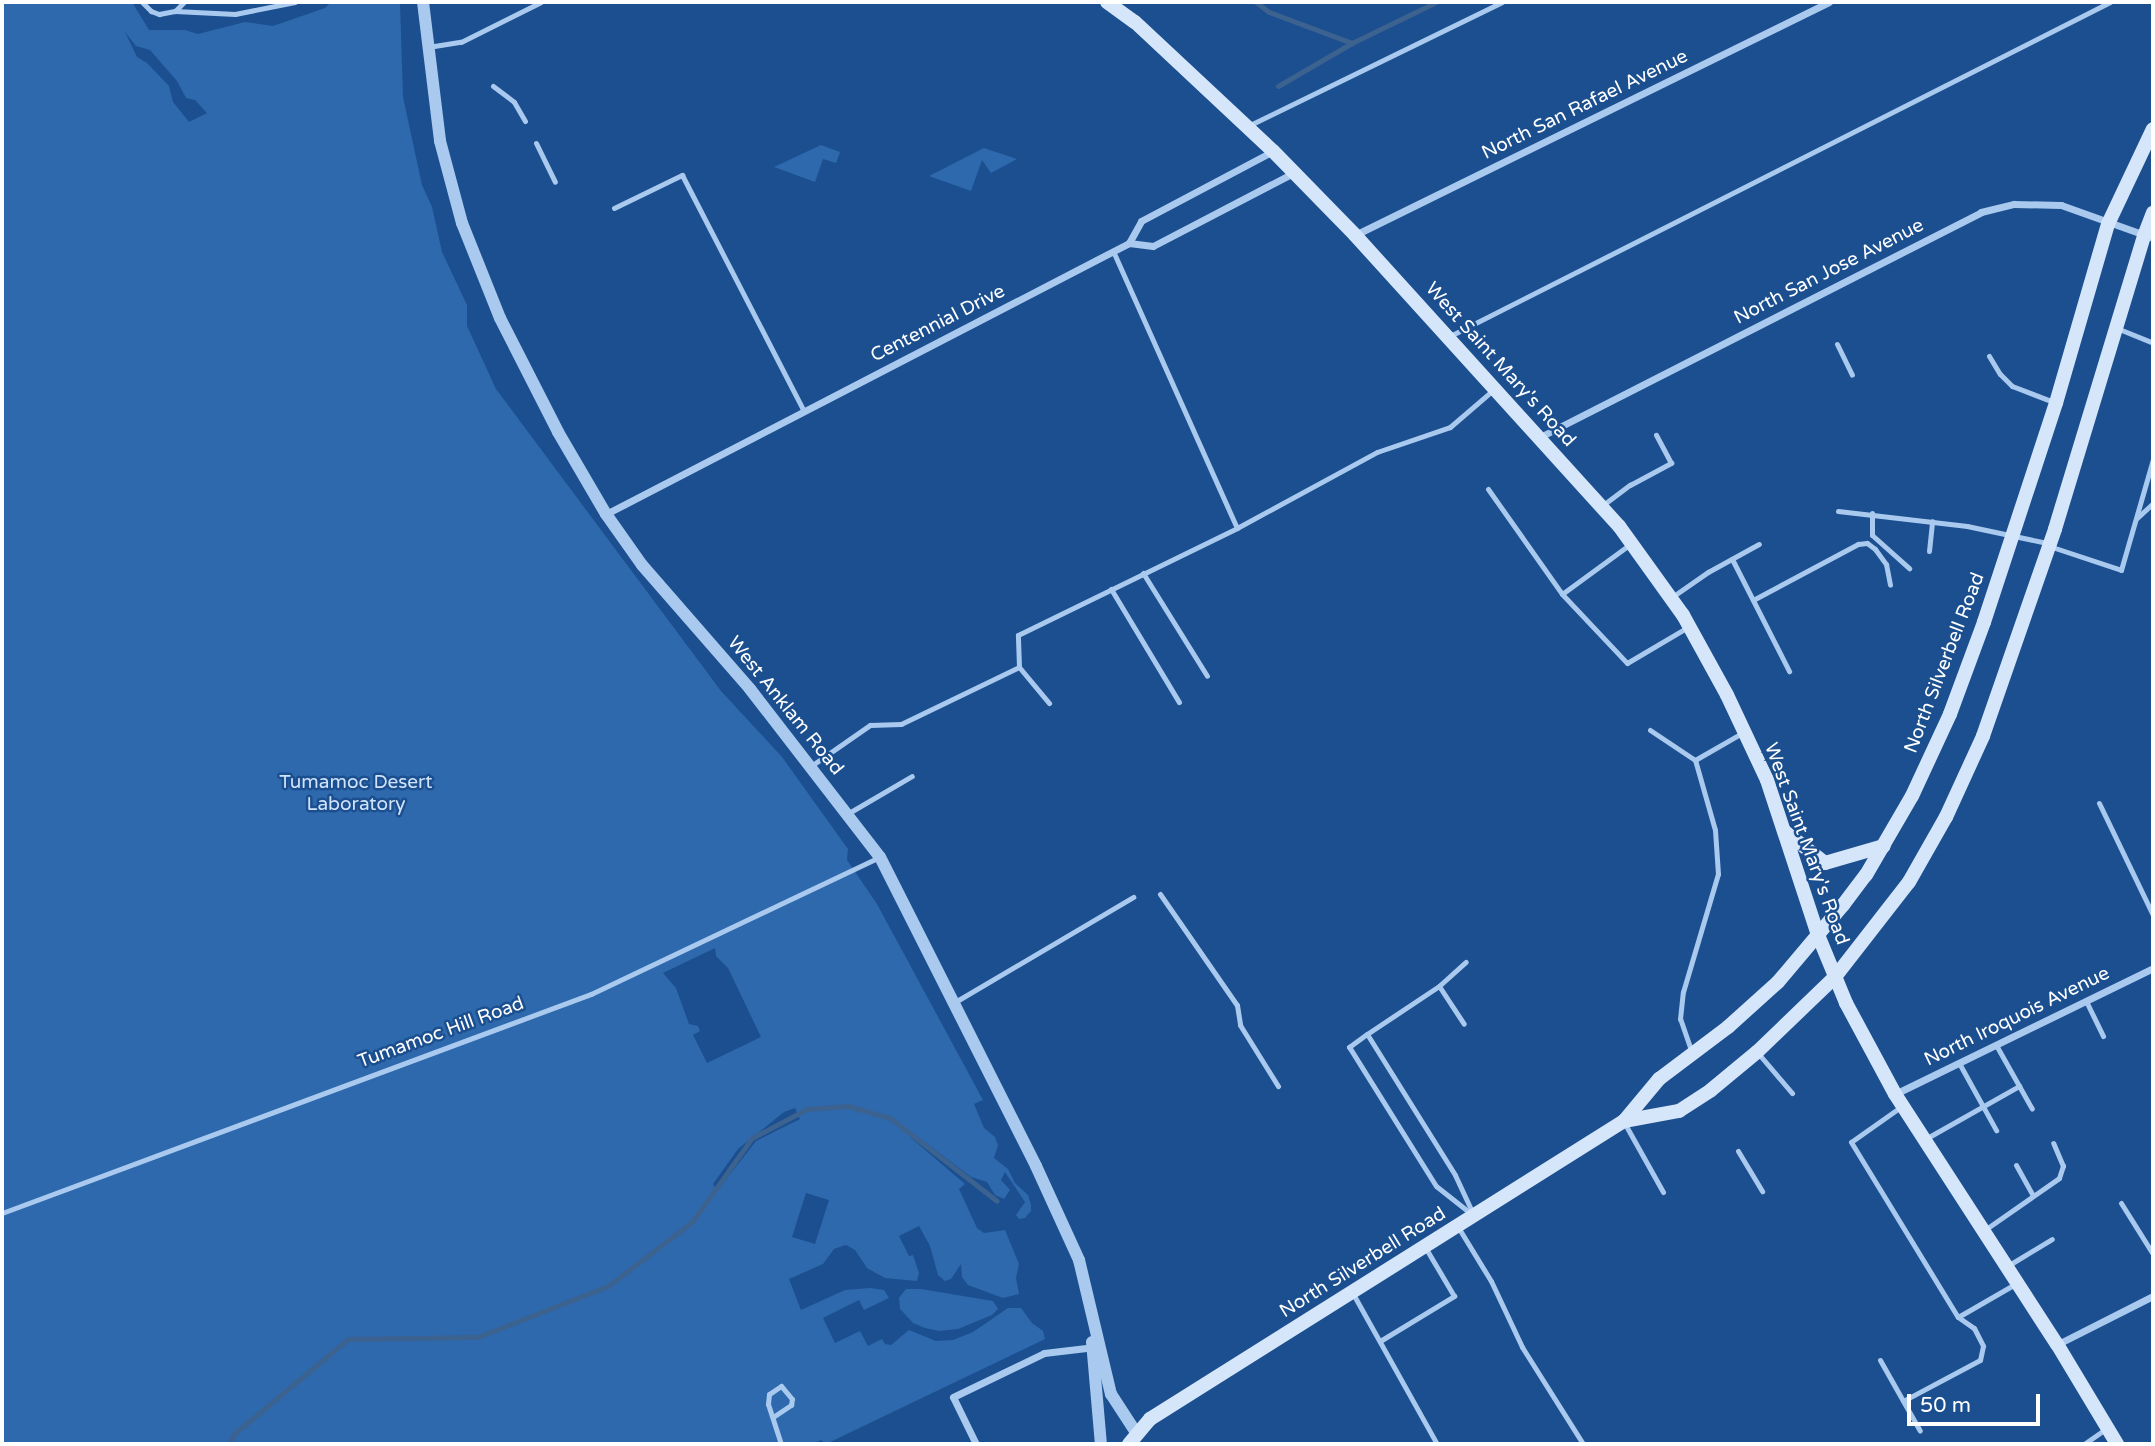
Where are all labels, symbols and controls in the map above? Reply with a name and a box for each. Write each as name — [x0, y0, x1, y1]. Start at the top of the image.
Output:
street label: North San Rafael Avenue — [1478, 45, 1692, 165]
street label: North San Jose Avenue — [1730, 214, 1928, 330]
street label: West Saint Mary's Road — [1420, 278, 1580, 452]
street label: Centennial Drive — [867, 280, 1009, 368]
street label: North Silverbell Road — [1900, 570, 1990, 756]
street label: West Anklam Road — [722, 632, 848, 780]
street label: West Saint Mary's Road — [1759, 740, 1853, 948]
park label: Tumamoc Desert Laboratory — [279, 772, 433, 816]
street label: North Iroquois Avenue — [1921, 962, 2113, 1072]
street label: Tumamoc Hill Road — [355, 992, 527, 1074]
street label: North Silverbell Road — [1276, 1203, 1450, 1323]
scale bar — [1910, 1380, 2043, 1424]
text: 50 m — [1920, 1393, 1971, 1418]

